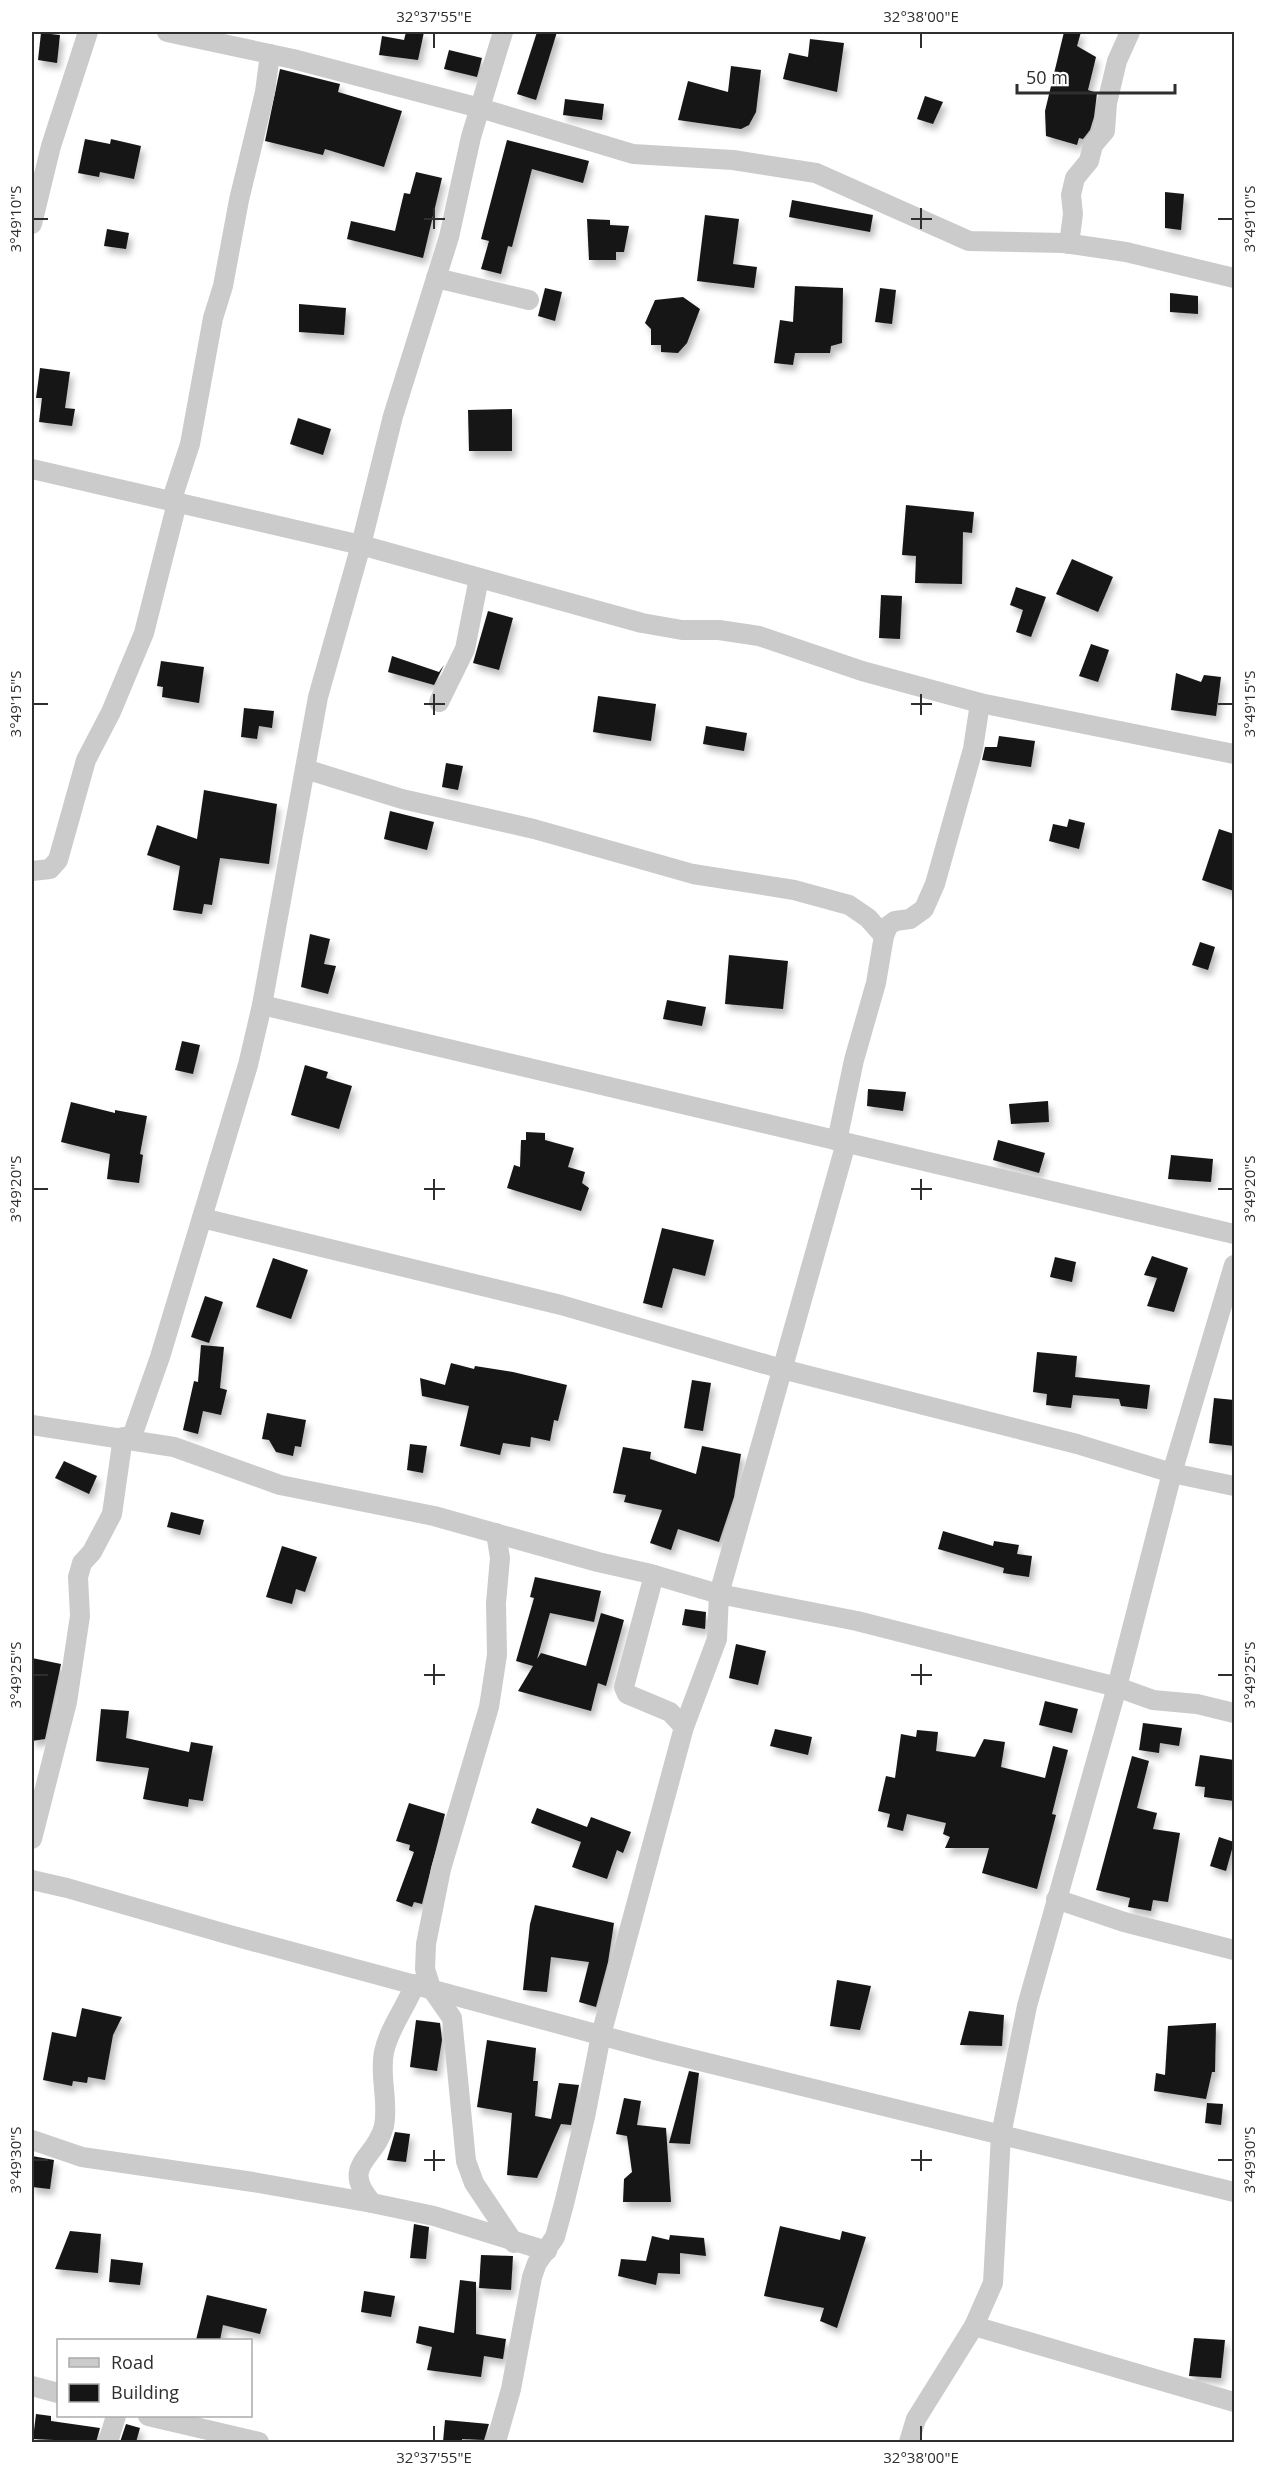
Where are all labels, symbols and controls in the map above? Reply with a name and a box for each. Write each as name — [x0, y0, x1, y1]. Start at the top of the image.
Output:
text: 32°37'55"E — [396, 6, 472, 26]
text: 32°38'00"E — [883, 6, 959, 26]
scale bar — [1017, 57, 1174, 95]
text: 50 m — [1026, 65, 1068, 89]
text: 3°49'10"S — [5, 186, 25, 252]
text: 3°49'10"S — [1239, 186, 1259, 252]
text: 3°49'15"S — [5, 671, 25, 737]
text: 3°49'15"S — [1239, 671, 1259, 737]
text: 3°49'20"S — [5, 1156, 25, 1222]
text: 3°49'20"S — [1239, 1156, 1259, 1222]
text: 3°49'25"S — [5, 1642, 25, 1708]
text: 3°49'25"S — [1239, 1642, 1259, 1708]
text: 3°49'30"S — [5, 2127, 25, 2193]
text: 3°49'30"S — [1239, 2127, 1259, 2193]
legend — [57, 2339, 252, 2417]
text: Road — [111, 2350, 154, 2374]
text: Building — [111, 2380, 179, 2404]
text: 32°37'55"E — [396, 2447, 472, 2467]
text: 32°38'00"E — [883, 2447, 959, 2467]

